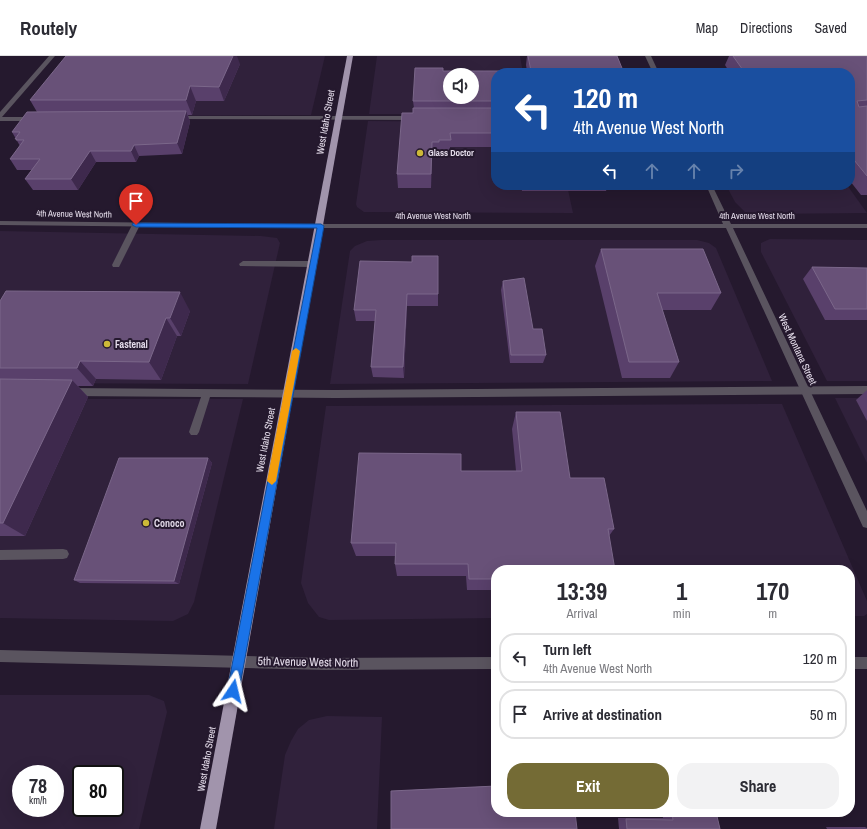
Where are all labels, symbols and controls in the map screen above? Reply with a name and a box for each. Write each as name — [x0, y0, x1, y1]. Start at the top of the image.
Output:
text: Routely — [20, 15, 77, 41]
text: Map — [696, 19, 718, 37]
text: Directions — [740, 19, 792, 37]
text: Saved — [814, 19, 847, 37]
map controls — [443, 68, 479, 104]
button: sound — [443, 68, 479, 104]
text: 120 m — [573, 79, 638, 117]
icon: left — [507, 84, 559, 136]
street label: West Idaho Street — [313, 88, 338, 155]
text: 4th Avenue West North — [573, 115, 724, 140]
place label: Glass Doctor — [428, 147, 474, 159]
marker: Glass Doctor — [415, 148, 425, 158]
icon: left — [599, 160, 621, 182]
icon: ahead — [641, 160, 663, 182]
icon: ahead — [683, 160, 705, 182]
icon: right — [725, 160, 747, 182]
pin — [119, 184, 153, 225]
icon: arrive — [125, 190, 147, 212]
street label: 4th Avenue West North — [36, 207, 112, 221]
street label: 4th Avenue West North — [395, 210, 471, 222]
street label: 4th Avenue West North — [719, 210, 795, 222]
street label: West Montana Street — [775, 312, 820, 387]
place label: Fastenal — [115, 338, 148, 351]
marker: Fastenal — [102, 339, 112, 349]
street label: West Idaho Street — [253, 406, 278, 473]
place label: Conoco — [154, 517, 185, 530]
marker: Conoco — [141, 518, 151, 528]
text: 13:39 — [557, 575, 607, 607]
text: 1 — [676, 575, 687, 607]
text: 170 — [756, 575, 789, 607]
text: Arrival — [567, 605, 597, 622]
text: min — [673, 605, 691, 622]
text: m — [768, 605, 777, 622]
text: Turn left — [543, 639, 591, 660]
icon: left — [509, 647, 531, 669]
text: 120 m — [803, 648, 837, 669]
street label: 5th Avenue West North — [257, 653, 359, 671]
text: 4th Avenue West North — [543, 660, 652, 677]
position arrow — [212, 670, 254, 712]
icon: arrive — [509, 703, 531, 725]
text: Arrive at destination — [543, 704, 662, 725]
text: 50 m — [810, 704, 837, 725]
street label: West Idaho Street — [194, 725, 219, 792]
button: Exit — [507, 763, 669, 809]
button: Share — [677, 763, 839, 809]
speed limit sign: 80 — [72, 765, 124, 817]
text: 78 — [29, 772, 47, 799]
text: km/h — [29, 794, 47, 807]

